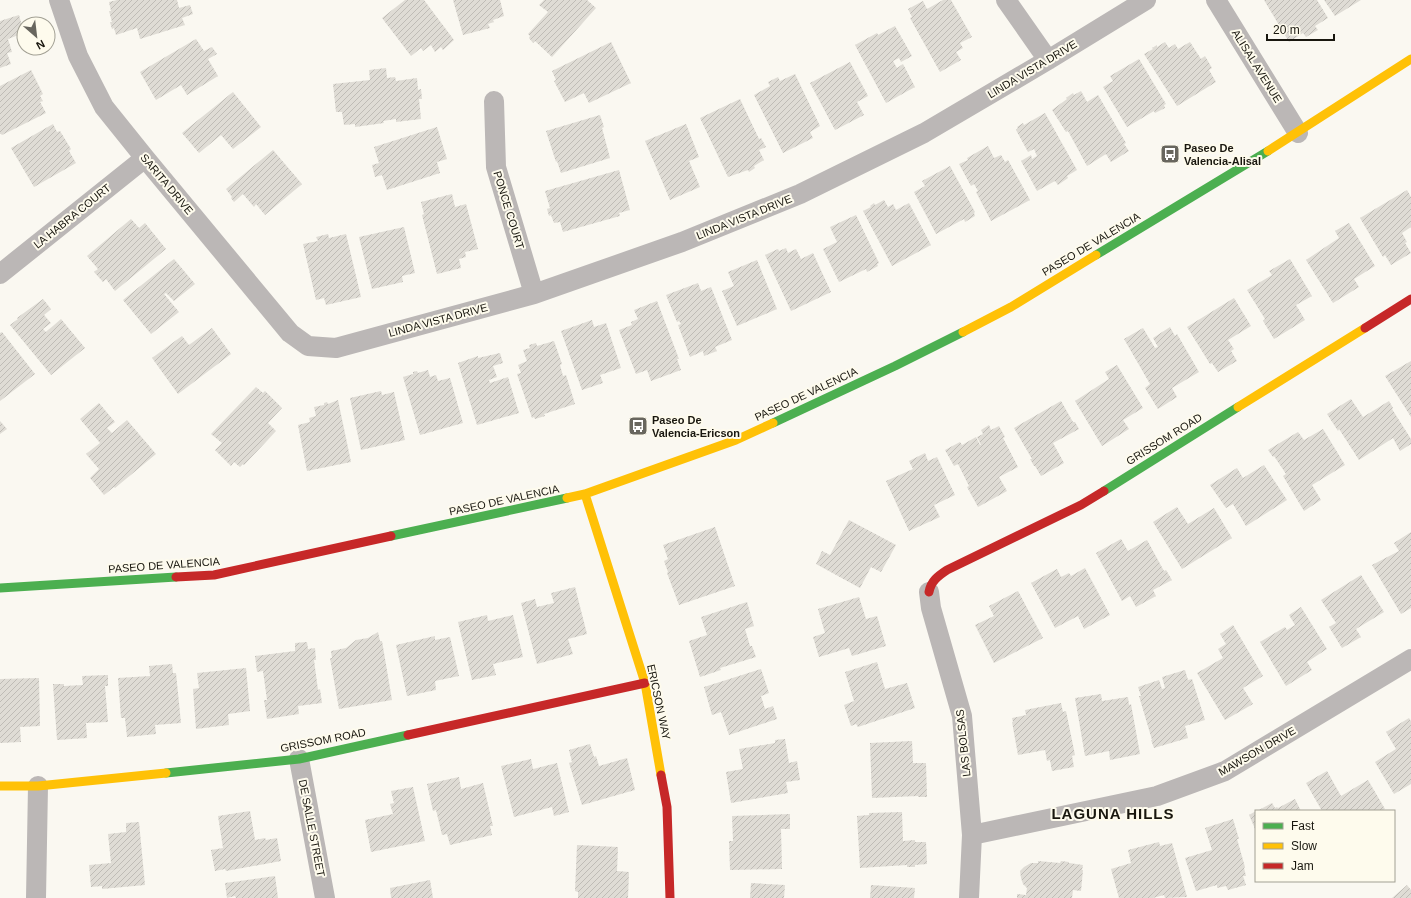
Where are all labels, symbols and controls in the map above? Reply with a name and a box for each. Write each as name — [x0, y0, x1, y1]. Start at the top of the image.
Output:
north arrow — [16, 16, 56, 56]
scale bar — [1267, 16, 1334, 42]
text: 20 m — [1273, 23, 1300, 37]
street label: ALISAL AVENUE — [1230, 27, 1284, 105]
text: N — [34, 38, 47, 52]
street label: LINDA VISTA DRIVE — [985, 38, 1079, 100]
place label: Paseo De Valencia-Alisal — [1184, 142, 1261, 167]
bus stop icon: Paseo De Valencia-Alisal — [1159, 143, 1181, 165]
street label: SARITA DRIVE — [138, 151, 196, 217]
street label: PONCE COURT — [491, 169, 527, 251]
street label: LA HABRA COURT — [31, 181, 113, 251]
street label: LINDA VISTA DRIVE — [695, 192, 793, 242]
street label: PASEO DE VALENCIA — [1040, 210, 1143, 278]
street label: LINDA VISTA DRIVE — [387, 301, 489, 339]
street label: PASEO DE VALENCIA — [753, 365, 860, 423]
street label: GRISSOM ROAD — [1124, 411, 1204, 467]
place label: Paseo De Valencia-Ericson — [652, 414, 740, 439]
bus stop icon: Paseo De Valencia-Ericson — [627, 415, 649, 437]
street label: PASEO DE VALENCIA — [448, 482, 561, 518]
street label: PASEO DE VALENCIA — [108, 555, 221, 575]
street label: ERICSON WAY — [645, 663, 673, 742]
street label: LAS BOLSAS — [953, 709, 973, 777]
street label: MAWSON DRIVE — [1216, 724, 1298, 778]
street label: GRISSOM ROAD — [279, 726, 367, 754]
street label: DE SALLE STREET — [297, 778, 327, 878]
district label: LAGUNA HILLS — [1051, 805, 1175, 822]
legend — [1255, 810, 1395, 882]
text: Fast — [1291, 819, 1315, 833]
text: Slow — [1291, 839, 1317, 853]
text: Jam — [1291, 859, 1314, 873]

